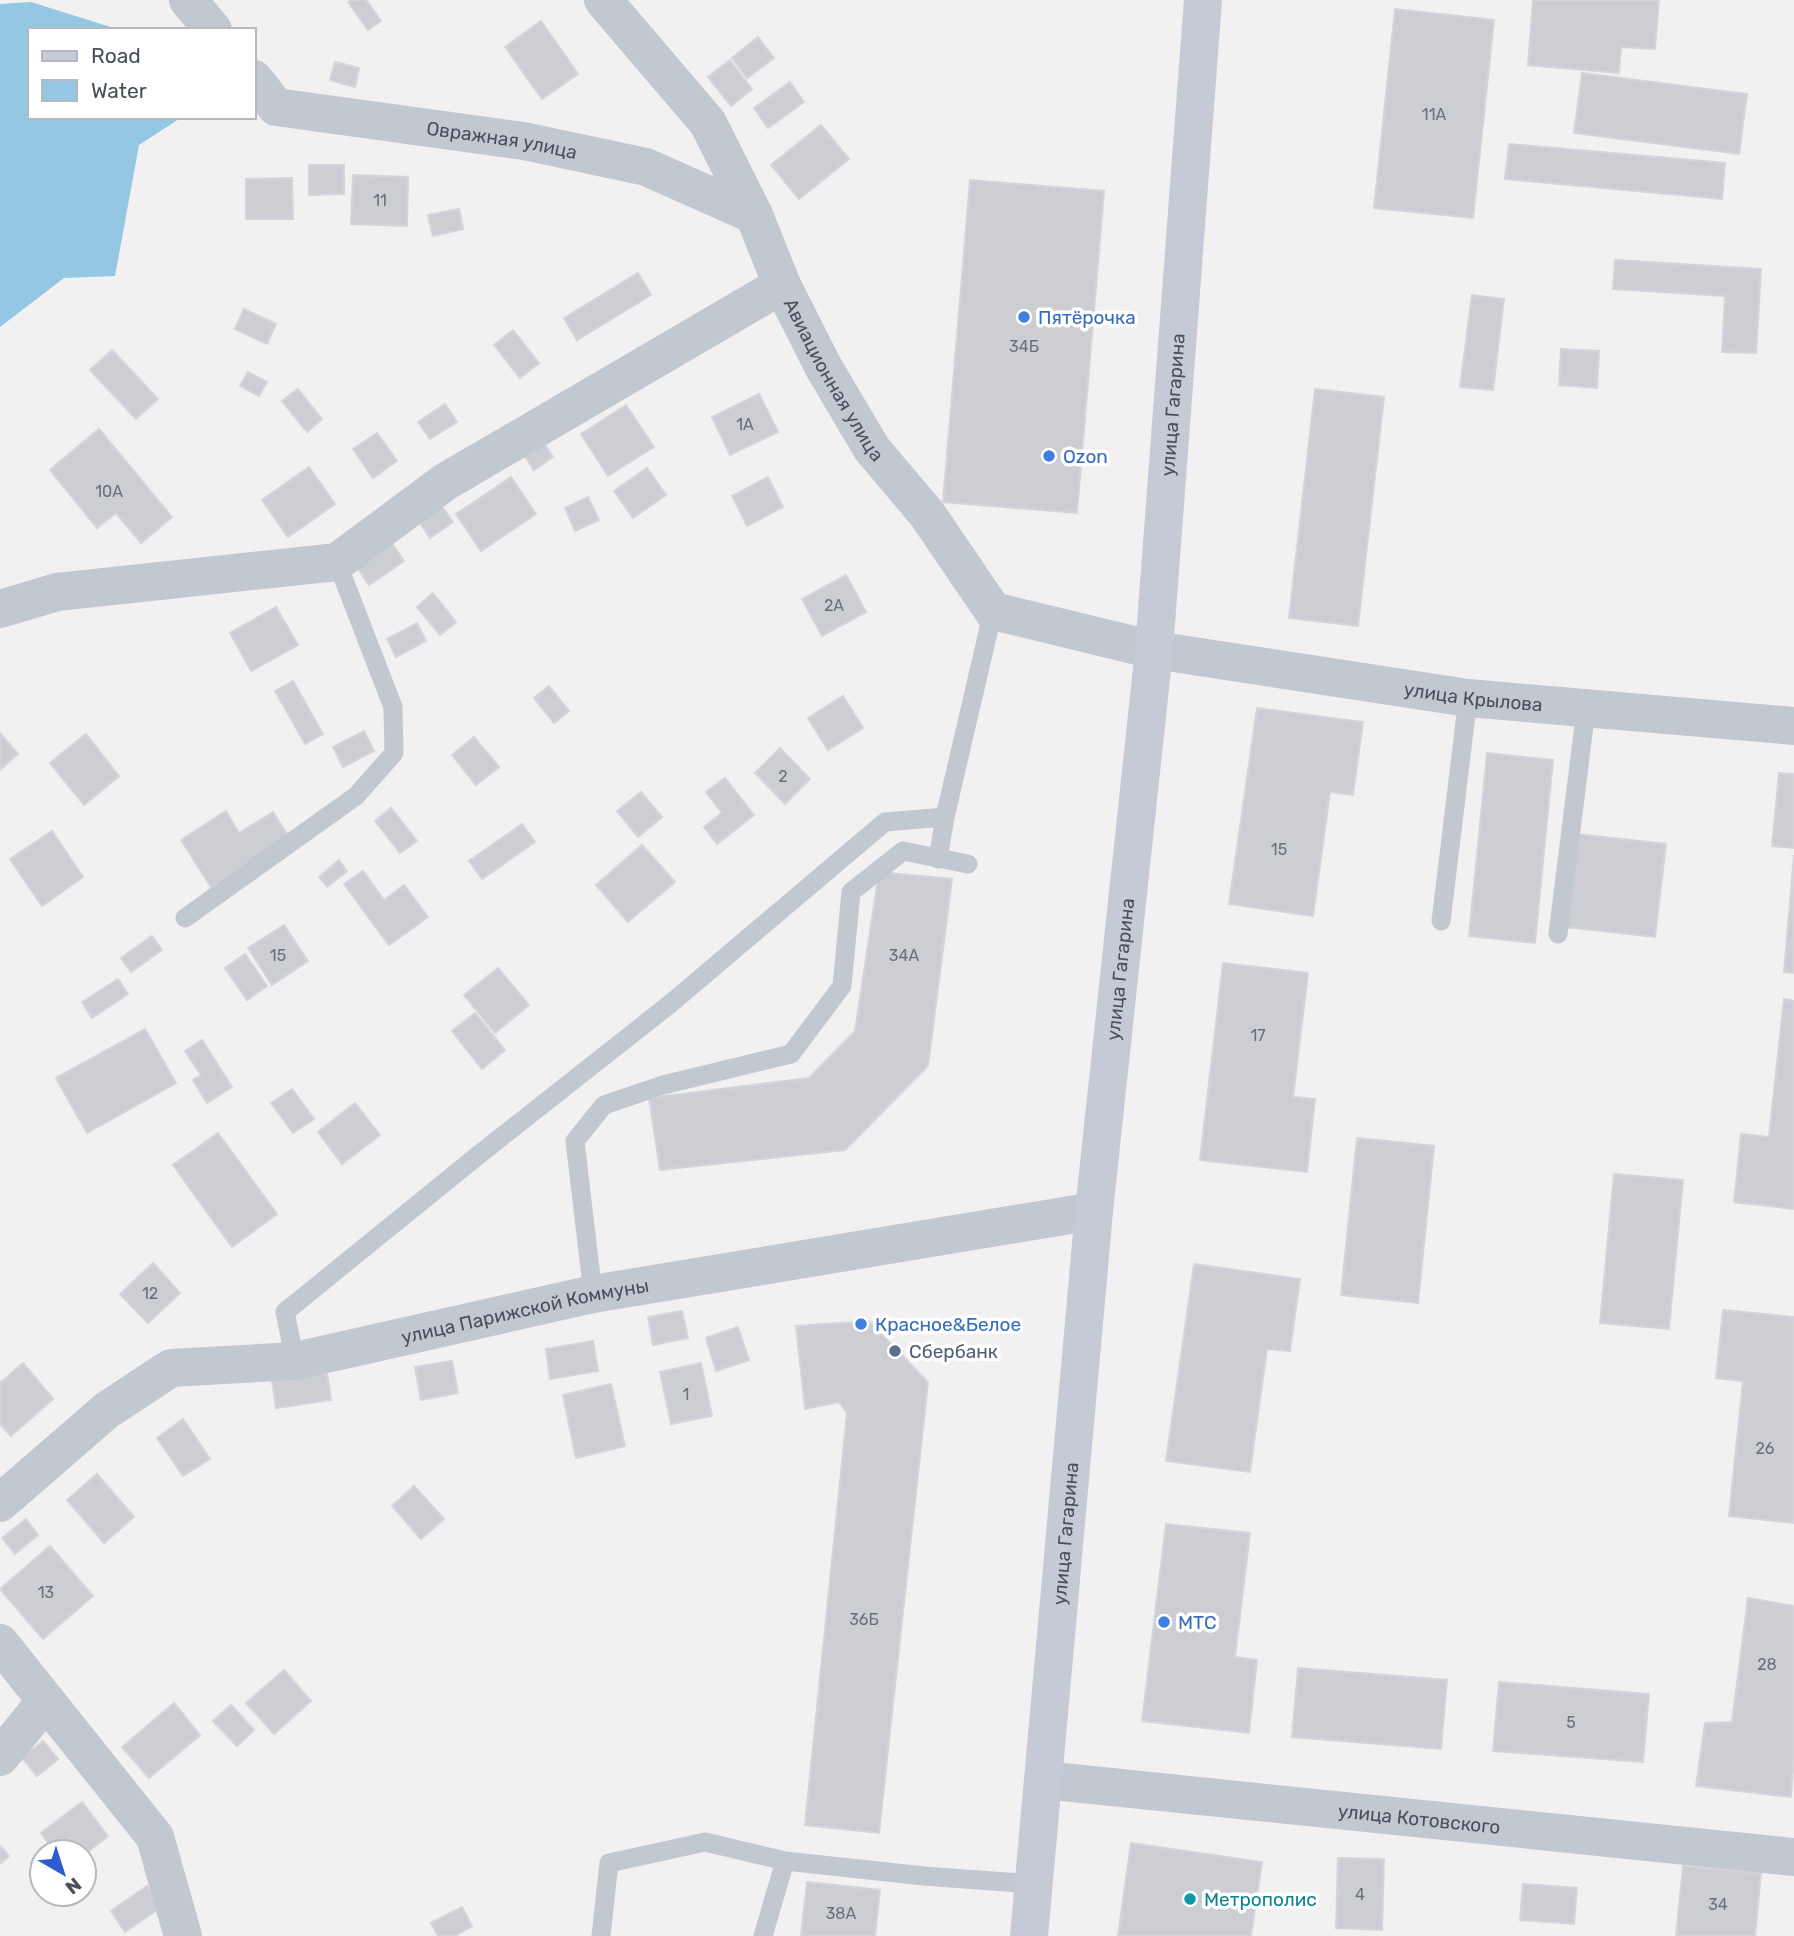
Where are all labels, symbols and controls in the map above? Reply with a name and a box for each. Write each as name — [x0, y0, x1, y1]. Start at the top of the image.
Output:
legend — [28, 28, 256, 119]
text: Road — [91, 43, 141, 68]
text: Water — [91, 78, 147, 103]
house number: 11А — [1422, 105, 1446, 124]
street label: Овражная улица — [425, 117, 579, 164]
house number: 11 — [373, 191, 387, 210]
street label: Авиационная улица — [779, 295, 888, 466]
place label: Пятёрочка — [1038, 306, 1136, 329]
marker: Пятёрочка — [1016, 309, 1032, 325]
street label: улица Гагарина — [1156, 332, 1190, 477]
house number: 34Б — [1009, 337, 1039, 356]
house number: 1А — [736, 415, 754, 434]
place label: Ozon — [1063, 445, 1108, 468]
marker: Ozon — [1041, 448, 1057, 464]
house number: 10А — [95, 482, 123, 501]
house number: 2А — [824, 596, 844, 615]
street label: улица Крылова — [1402, 677, 1543, 716]
house number: 2 — [778, 767, 788, 786]
house number: 15 — [1271, 840, 1287, 859]
street label: улица Гагарина — [1101, 897, 1139, 1042]
house number: 15 — [270, 946, 286, 965]
house number: 34А — [889, 946, 919, 965]
house number: 17 — [1250, 1026, 1266, 1045]
street label: улица Парижской Коммуны — [399, 1274, 651, 1349]
house number: 12 — [142, 1284, 158, 1303]
place label: Красное&Белое — [875, 1313, 1021, 1336]
marker: Красное&Белое — [853, 1316, 869, 1332]
place label: Сбербанк — [909, 1340, 998, 1363]
marker: Сбербанк — [887, 1343, 903, 1359]
house number: 1 — [683, 1385, 689, 1404]
house number: 26 — [1755, 1439, 1775, 1458]
street label: улица Гагарина — [1048, 1461, 1083, 1606]
house number: 13 — [38, 1583, 54, 1602]
house number: 36Б — [849, 1610, 879, 1629]
place label: МТС — [1178, 1611, 1217, 1634]
marker: МТС — [1156, 1614, 1172, 1630]
house number: 28 — [1757, 1655, 1777, 1674]
house number: 5 — [1566, 1713, 1576, 1732]
street label: улица Котовского — [1337, 1799, 1501, 1839]
north arrow — [28, 1838, 98, 1908]
text: N — [61, 1873, 86, 1899]
house number: 4 — [1355, 1885, 1365, 1904]
place label: Метрополис — [1204, 1888, 1317, 1911]
marker: Метрополис — [1182, 1891, 1198, 1907]
house number: 34 — [1708, 1895, 1728, 1914]
house number: 38А — [826, 1904, 857, 1923]

